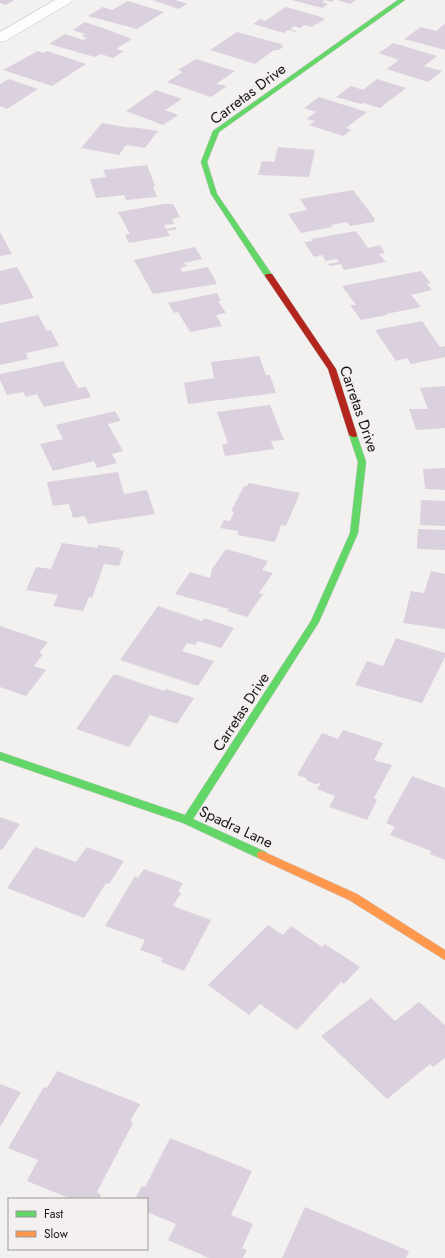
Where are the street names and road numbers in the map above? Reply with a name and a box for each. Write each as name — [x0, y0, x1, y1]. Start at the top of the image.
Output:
street label: Carretas Drive — [205, 58, 291, 130]
street label: Carretas Drive — [334, 363, 384, 455]
street label: Carretas Drive — [207, 668, 275, 756]
street label: Spadra Lane — [196, 800, 277, 854]

